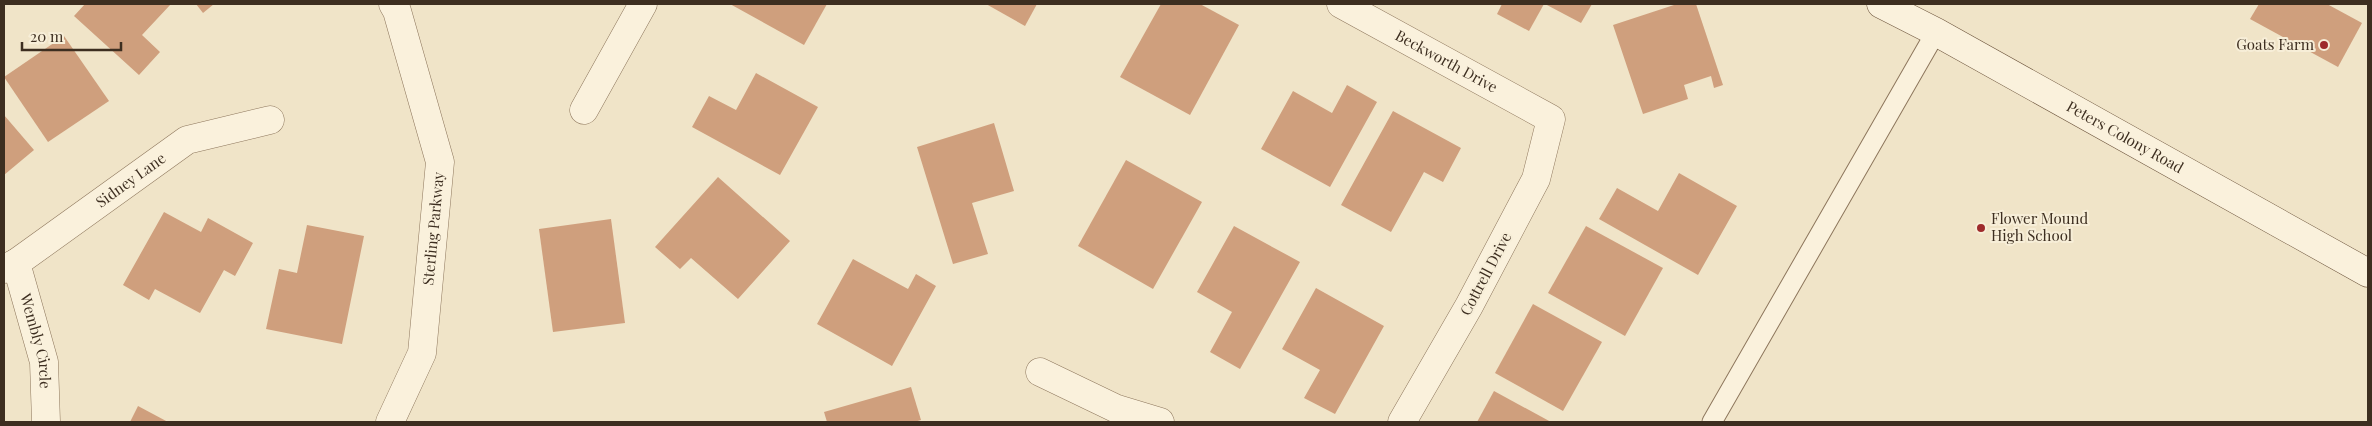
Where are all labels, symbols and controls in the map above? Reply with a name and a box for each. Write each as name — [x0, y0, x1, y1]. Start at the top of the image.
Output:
scale bar — [22, 20, 121, 52]
street label: Beckworth Drive — [1392, 25, 1501, 97]
text: 20 m — [30, 26, 64, 46]
place label: Goats Farm — [2236, 34, 2315, 54]
marker: Goats Farm — [2318, 39, 2330, 51]
street label: Peters Colony Road — [2063, 96, 2188, 177]
street label: Sidney Lane — [91, 148, 169, 211]
street label: Sterling Parkway — [417, 170, 448, 286]
place label: Flower Mound High School — [1991, 208, 2088, 245]
marker: Flower Mound High School — [1975, 222, 1987, 234]
street label: Cottrell Drive — [1455, 228, 1515, 319]
street label: Wembly Circle — [16, 290, 56, 389]

